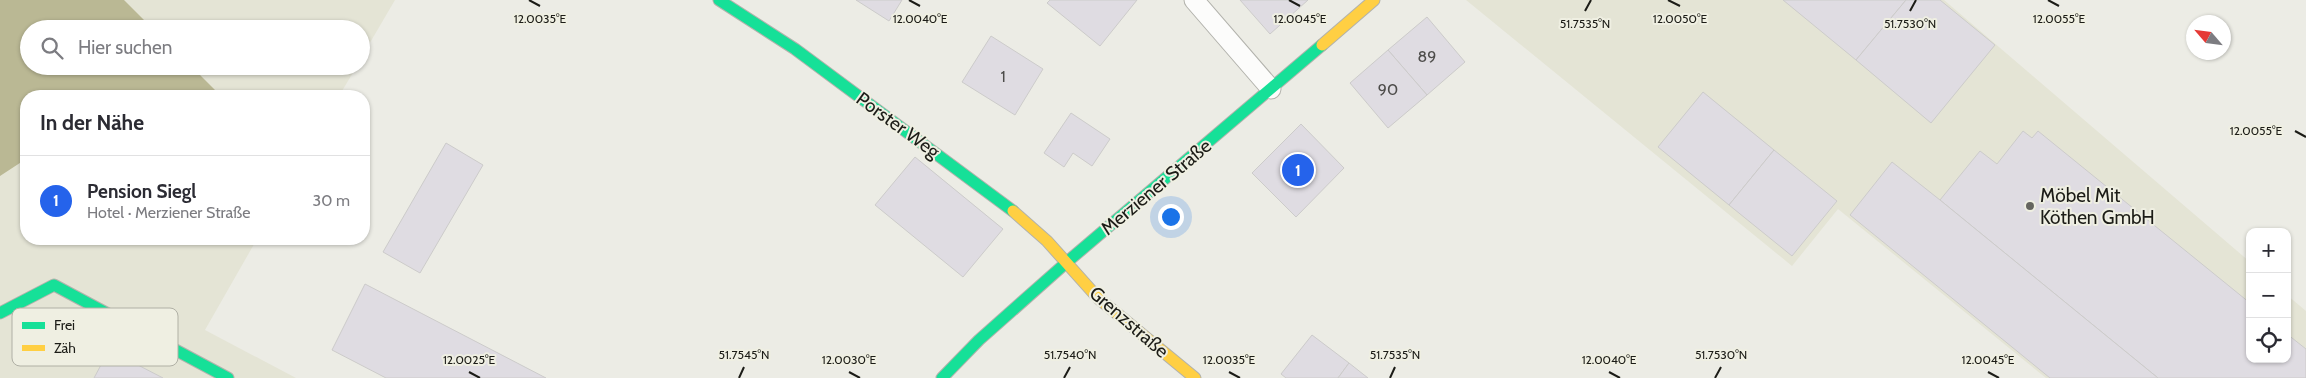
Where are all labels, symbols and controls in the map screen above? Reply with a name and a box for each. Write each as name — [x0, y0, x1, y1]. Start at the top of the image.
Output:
text: 12.0035°E — [514, 11, 567, 26]
text: 12.0040°E — [893, 11, 948, 26]
text: 12.0045°E — [1274, 11, 1327, 26]
text: 12.0050°E — [1653, 11, 1707, 26]
text: 12.0055°E — [2033, 11, 2086, 26]
north arrow — [2186, 15, 2231, 60]
text: 51.7535°N — [1560, 16, 1610, 31]
text: 51.7530°N — [1884, 16, 1936, 31]
search box — [20, 20, 370, 75]
icon: search — [38, 34, 66, 62]
text: Hier suchen — [78, 36, 172, 59]
house number: 89 — [1418, 47, 1436, 66]
house number: 1 — [1000, 67, 1006, 86]
house number: 90 — [1378, 80, 1398, 99]
street label: Porster Weg — [852, 87, 945, 163]
text: In der Nähe — [40, 110, 144, 135]
text: 12.0055°E — [2230, 123, 2283, 138]
street label: Merziener Straße — [1096, 134, 1216, 240]
pin: 1 — [1282, 151, 1314, 189]
text: Pension Siegl — [87, 180, 196, 203]
place label: Möbel Mit Köthen GmbH — [2040, 184, 2155, 229]
text: 1 — [53, 191, 59, 210]
text: 30 m — [313, 191, 350, 210]
marker: Möbel Mit Köthen GmbH — [2024, 200, 2036, 212]
text: Hotel · Merziener Straße — [87, 203, 251, 222]
your location — [1158, 204, 1184, 230]
map controls — [2246, 228, 2291, 363]
button: + — [2246, 228, 2291, 273]
button: − — [2246, 273, 2291, 318]
street label: Grenzstraße — [1085, 281, 1174, 363]
legend — [12, 308, 178, 366]
text: Frei — [54, 316, 75, 334]
button: locate — [2246, 318, 2291, 363]
text: Zäh — [54, 339, 76, 357]
text: 51.7545°N — [719, 347, 769, 362]
text: 51.7540°N — [1044, 347, 1096, 362]
text: 51.7535°N — [1370, 347, 1420, 362]
text: 51.7530°N — [1695, 347, 1747, 362]
text: 12.0025°E — [443, 352, 495, 367]
text: 12.0030°E — [822, 352, 876, 367]
text: 12.0035°E — [1203, 352, 1256, 367]
text: 12.0040°E — [1582, 352, 1637, 367]
text: 12.0045°E — [1962, 352, 2015, 367]

